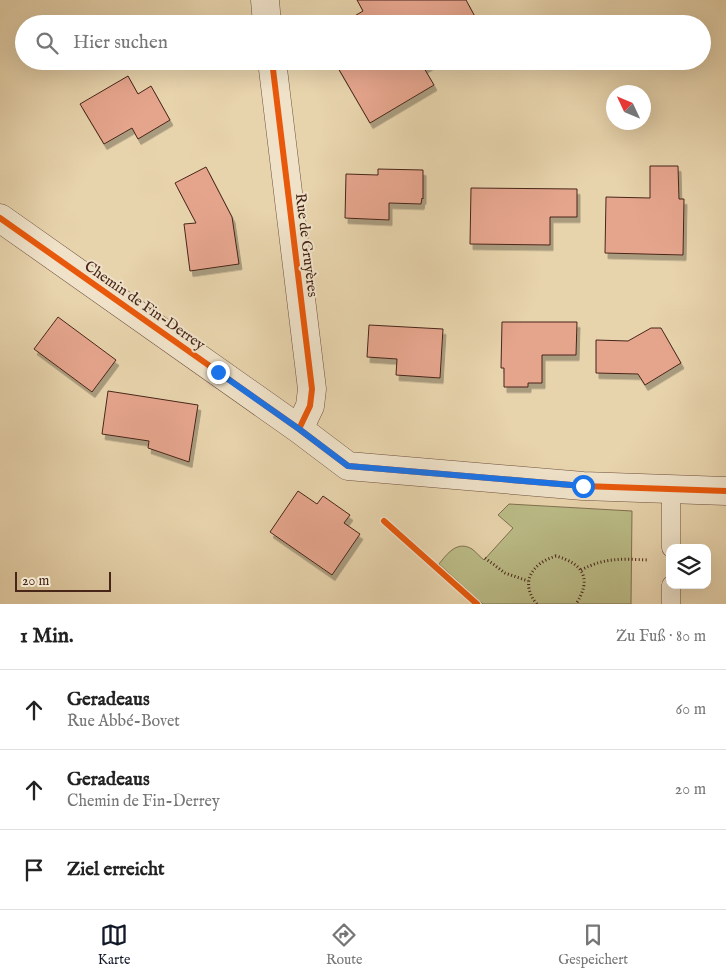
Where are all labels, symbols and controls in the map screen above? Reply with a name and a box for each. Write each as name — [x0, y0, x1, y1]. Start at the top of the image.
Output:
search box — [15, 15, 711, 70]
icon: search — [33, 29, 61, 57]
text: Hier suchen — [73, 31, 168, 55]
north arrow — [606, 85, 651, 130]
street label: Rue de Gruyères — [291, 192, 322, 298]
street label: Chemin de Fin-Derrey — [81, 257, 209, 355]
route end — [207, 361, 230, 384]
route start — [572, 475, 595, 498]
map controls — [666, 544, 711, 589]
button: layers — [666, 544, 711, 589]
scale bar — [15, 569, 111, 592]
text: 20 m — [22, 572, 49, 590]
text: 1 Min. — [20, 623, 73, 650]
text: Zu Fuß · 80 m — [616, 627, 706, 647]
text: Geradeaus — [67, 688, 150, 712]
icon: ahead — [20, 696, 48, 724]
text: 60 m — [676, 700, 706, 720]
text: Rue Abbé-Bovet — [67, 712, 180, 732]
text: Geradeaus — [67, 768, 150, 792]
icon: ahead — [20, 776, 48, 804]
text: 20 m — [675, 780, 706, 800]
text: Chemin de Fin-Derrey — [67, 792, 220, 812]
icon: arrive — [20, 856, 48, 884]
text: Ziel erreicht — [67, 858, 165, 882]
tab: Karte — [98, 921, 130, 969]
tab: Route — [326, 921, 363, 969]
tab: Gespeichert — [558, 921, 628, 969]

